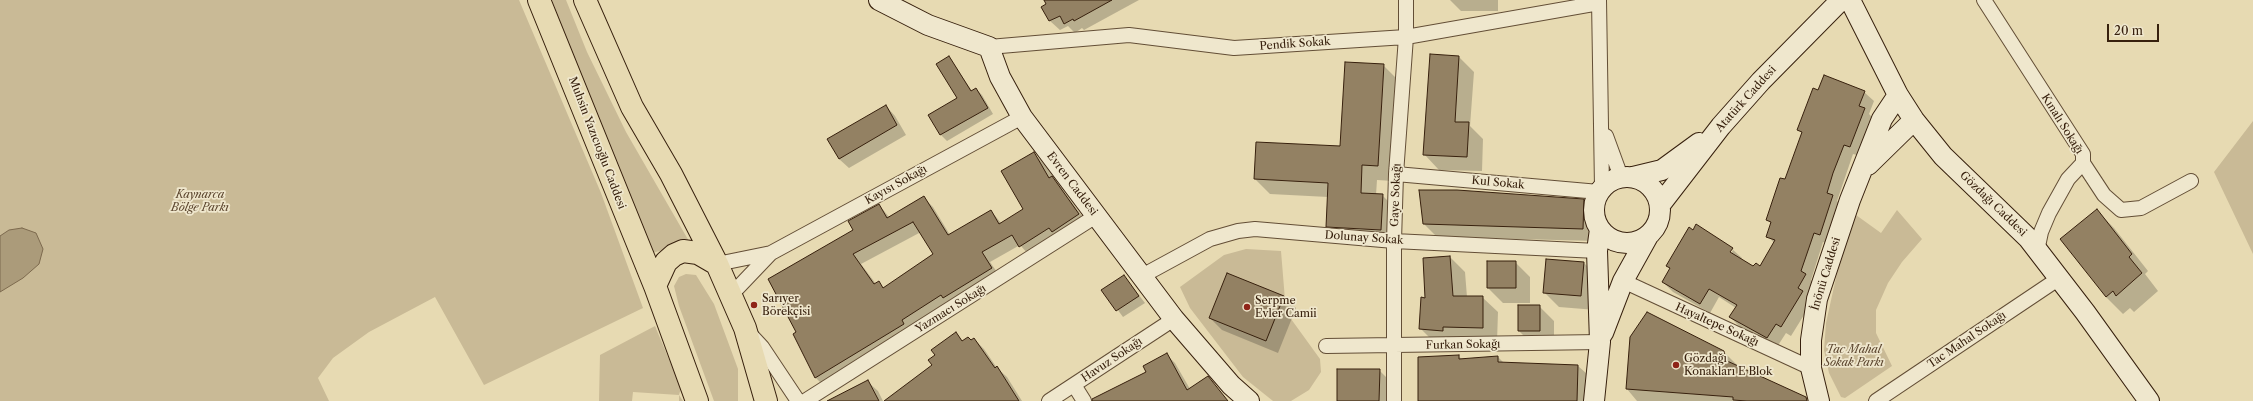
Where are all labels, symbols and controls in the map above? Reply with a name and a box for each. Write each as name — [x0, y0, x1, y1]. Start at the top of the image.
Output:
scale bar — [2109, 16, 2161, 42]
text: 20 m — [2114, 23, 2143, 38]
street label: Pendik Sokak — [1259, 35, 1331, 53]
street label: Atatürk Caddesi — [1713, 63, 1779, 135]
street label: Muhsin Yazıcıoğlu Caddesi — [566, 75, 628, 211]
street label: Kınalı Sokağı — [2038, 91, 2086, 157]
street label: Evren Caddesi — [1044, 150, 1100, 218]
street label: Kayısı Sokağı — [863, 163, 929, 207]
street label: Gaye Sokağı — [1388, 163, 1404, 227]
street label: Gözdağı Caddesi — [1957, 169, 2029, 239]
street label: Kul Sokak — [1471, 174, 1525, 192]
park label: Kaynarca Bölge Parkı — [171, 188, 229, 214]
street label: Dolunay Sokak — [1324, 229, 1404, 247]
street label: İnönü Caddesi — [1809, 236, 1843, 312]
street label: Yazmacı Sokağı — [913, 282, 989, 336]
place label: Sarıyer Börekçisi — [762, 292, 810, 318]
place label: Serpme Evler Camii — [1255, 294, 1317, 320]
marker: Sarıyer Börekçisi — [749, 300, 759, 310]
street label: Hayaltepe Sokağı — [1673, 301, 1761, 349]
marker: Serpme Evler Camii — [1242, 302, 1252, 312]
street label: Tac Mahal Sokağı — [1925, 309, 2009, 371]
street label: Havuz Sokağı — [1079, 335, 1145, 385]
street label: Furkan Sokağı — [1426, 338, 1500, 352]
park label: Tac Mahal Sokak Parkı — [1824, 343, 1884, 369]
place label: Gözdağı Konakları E Blok — [1684, 352, 1772, 378]
marker: Gözdağı Konakları E Blok — [1671, 360, 1681, 370]

